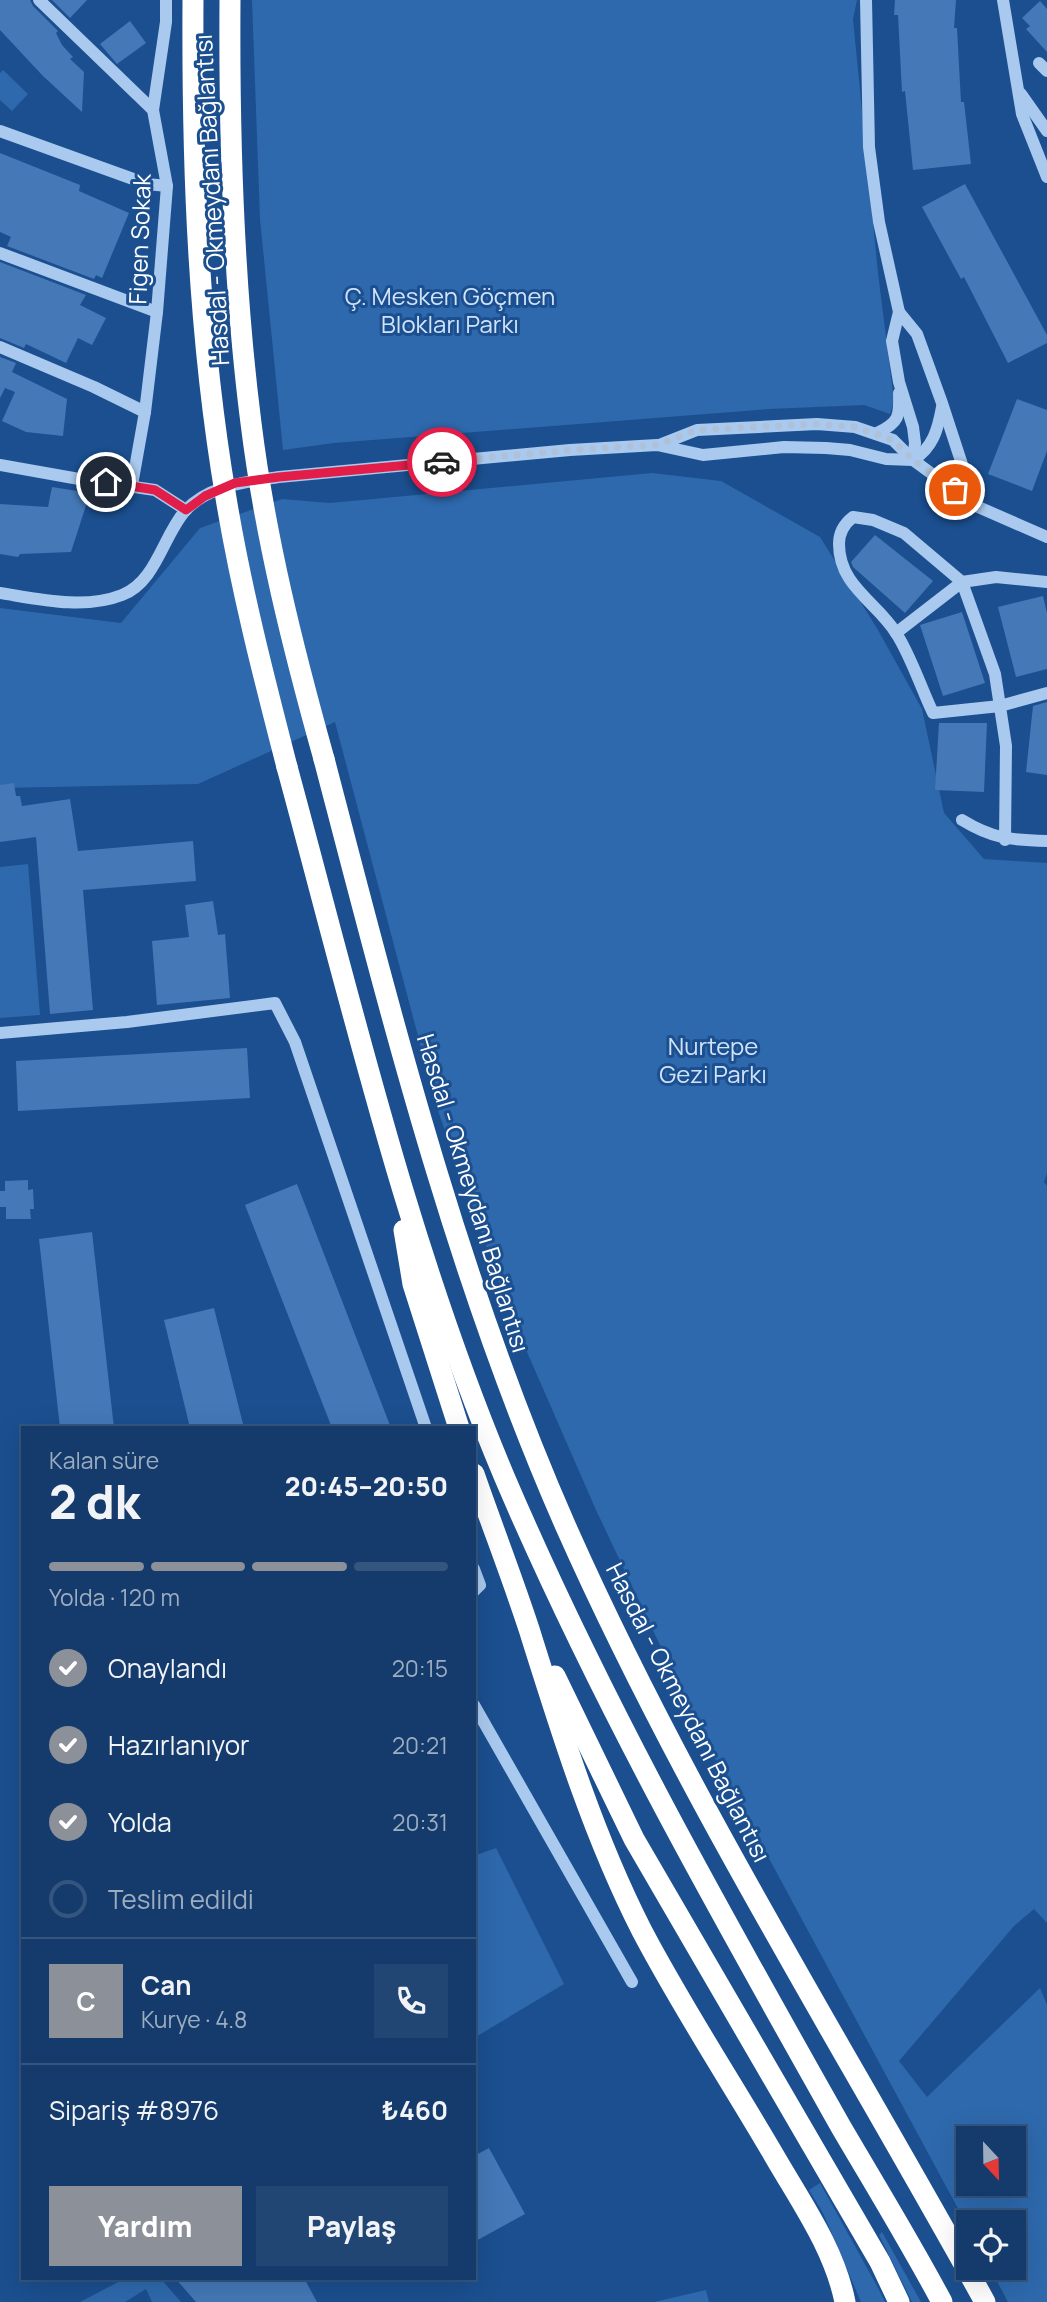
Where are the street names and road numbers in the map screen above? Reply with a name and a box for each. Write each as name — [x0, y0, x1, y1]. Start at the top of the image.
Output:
street label: Hasdal - Okmeydanı Bağlantısı — [186, 33, 236, 367]
street label: Figen Sokak — [120, 172, 158, 305]
street label: Hasdal - Okmeydanı Bağlantısı — [410, 1030, 538, 1356]
street label: Hasdal - Okmeydanı Bağlantısı — [599, 1557, 779, 1867]

